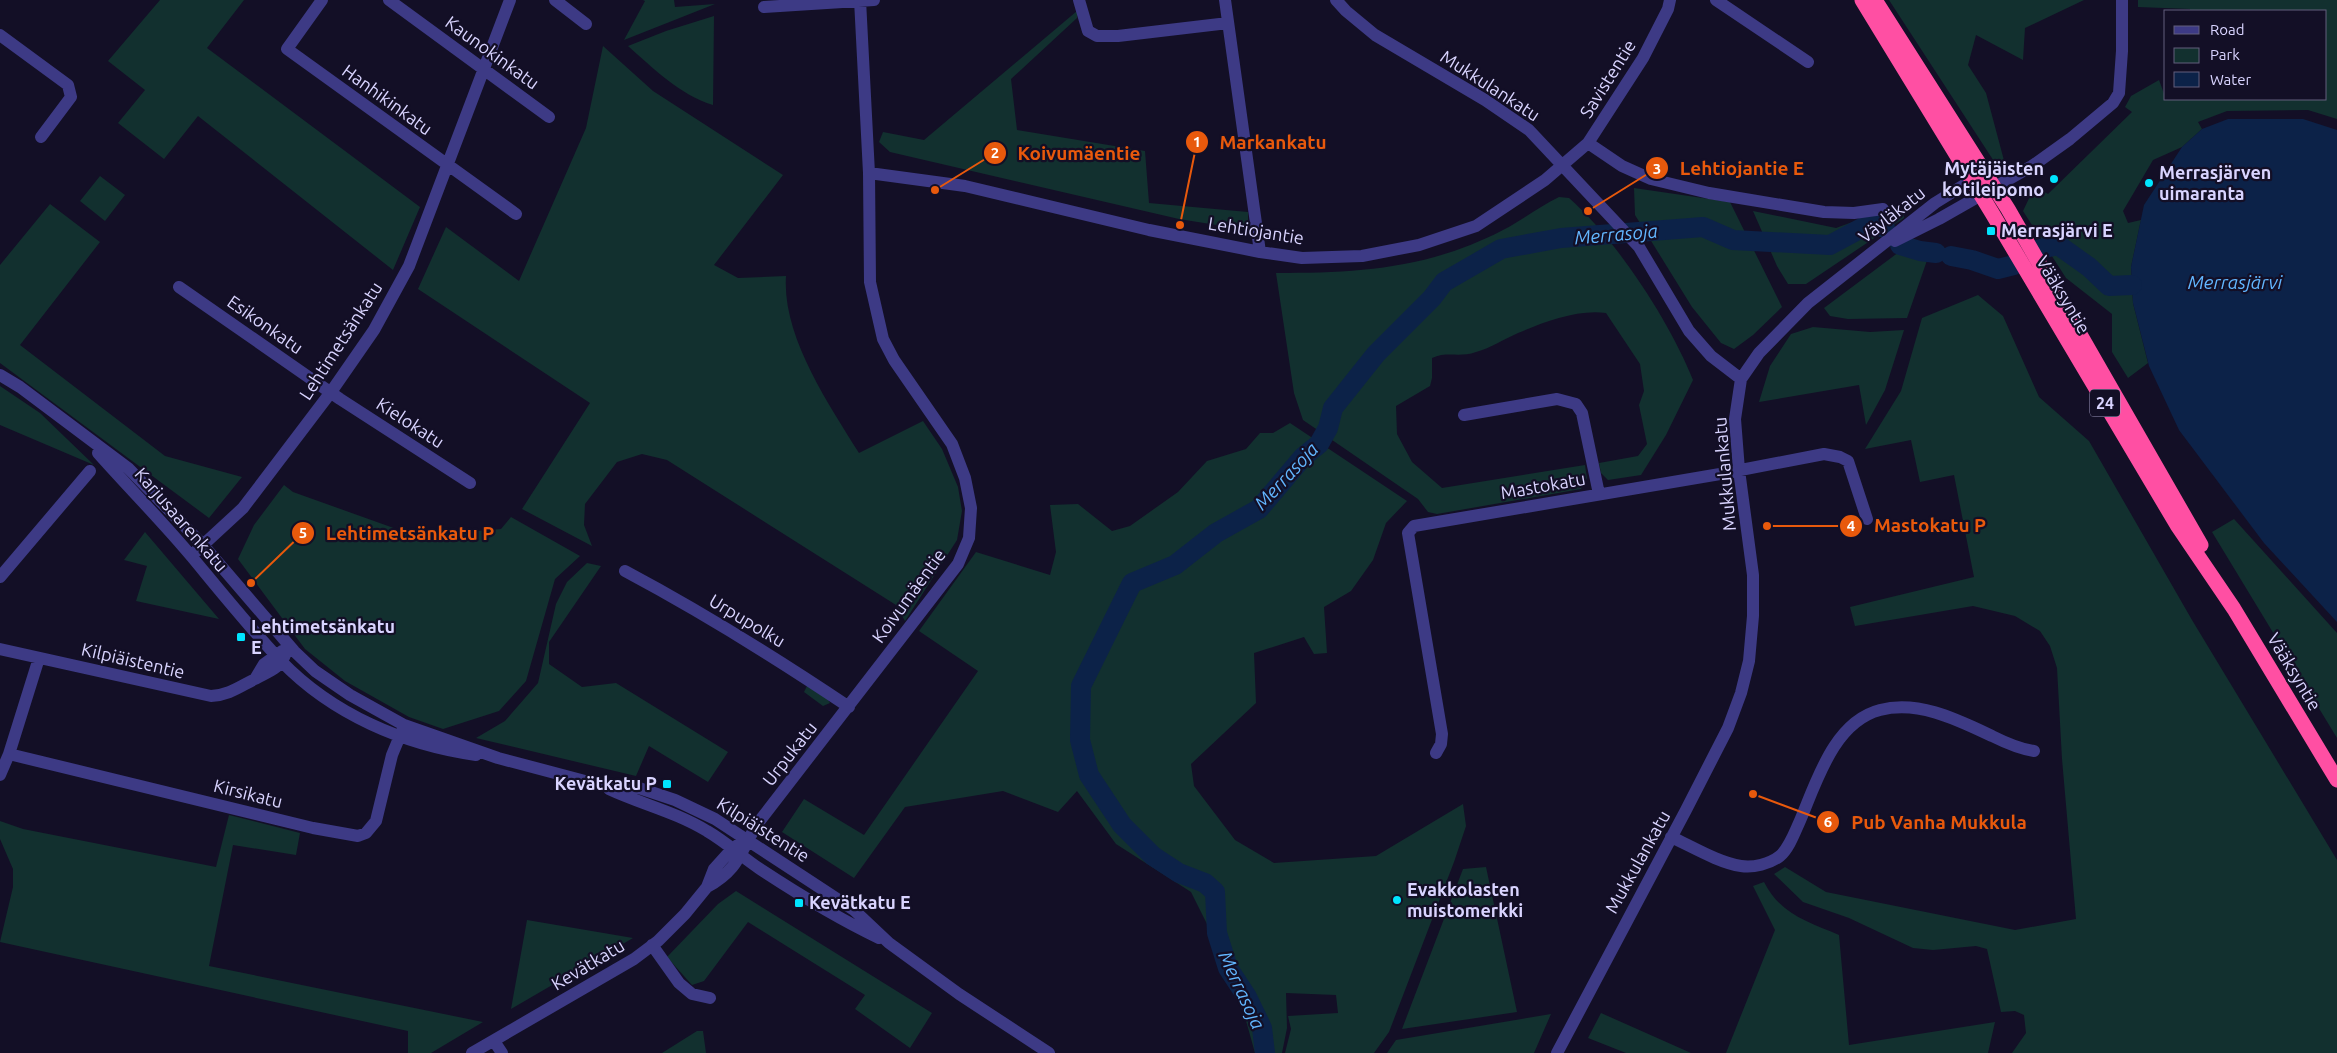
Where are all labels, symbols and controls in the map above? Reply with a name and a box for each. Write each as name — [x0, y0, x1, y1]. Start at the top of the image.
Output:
legend — [2164, 10, 2327, 100]
street label: Kaunokinkatu — [442, 12, 543, 93]
text: Road — [2210, 21, 2245, 38]
street label: Savistentie — [1575, 36, 1639, 121]
street label: Mukkulankatu — [1437, 46, 1544, 125]
text: Park — [2210, 46, 2240, 63]
street label: Hanhikinkatu — [339, 60, 436, 138]
text: Water — [2210, 71, 2251, 88]
callout: Markankatu — [1185, 125, 1337, 159]
text: Markankatu — [1219, 131, 1327, 153]
text: 1 — [1193, 133, 1201, 150]
callout: Koivumäentie — [982, 136, 1150, 170]
text: Koivumäentie — [1018, 142, 1141, 164]
text: 2 — [991, 144, 999, 161]
callout: Lehtiojantie E — [1645, 151, 1814, 185]
text: Lehtiojantie E — [1680, 157, 1804, 179]
place label: Mytäjäisten kotileipomo — [1942, 158, 2044, 199]
text: 3 — [1653, 160, 1661, 177]
place label: Merrasjärven uimaranta — [2159, 162, 2271, 203]
marker: Mytäjäisten kotileipomo — [2048, 173, 2060, 185]
marker: Merrasjärven uimaranta — [2143, 177, 2155, 189]
street label: Väyläkatu — [1854, 182, 1929, 246]
street label: Lehtiojantie — [1207, 213, 1305, 247]
water label: Merrasoja — [1573, 219, 1659, 249]
place label: Merrasjärvi E — [2001, 220, 2113, 240]
marker: Merrasjärvi E — [1985, 225, 1997, 237]
street label: Vääksyntie — [2033, 252, 2095, 337]
water label: Merrasjärvi — [2188, 271, 2283, 293]
street label: Lehtimetsänkatu — [295, 278, 386, 403]
street label: Esikonkatu — [224, 291, 307, 357]
road number: 24 — [2090, 389, 2120, 416]
street label: Kielokatu — [373, 393, 448, 451]
street label: Mukkulankatu — [1709, 416, 1739, 532]
water label: Merrasoja — [1249, 438, 1323, 514]
street label: Karjusaarenkatu — [131, 463, 232, 575]
street label: Mastokatu — [1499, 468, 1587, 502]
callout: Mastokatu P — [1839, 509, 1996, 543]
text: Mastokatu P — [1874, 514, 1986, 536]
callout: Lehtimetsänkatu P — [291, 516, 504, 550]
text: 4 — [1847, 517, 1855, 534]
text: Lehtimetsänkatu P — [326, 522, 494, 544]
text: 5 — [299, 524, 307, 541]
street label: Koivumäentie — [867, 545, 949, 646]
street label: Urpupolku — [706, 590, 789, 651]
place label: Lehtimetsänkatu E — [251, 616, 395, 657]
street label: Vääksyntie — [2264, 629, 2326, 714]
marker: Lehtimetsänkatu E — [235, 631, 247, 643]
street label: Kilpiäistentie — [80, 638, 187, 682]
street label: Urpukatu — [758, 717, 820, 789]
place label: Kevätkatu P — [555, 773, 657, 793]
street label: Kirsikatu — [212, 775, 285, 811]
marker: Kevätkatu P — [661, 778, 673, 790]
street label: Kilpiäistentie — [714, 793, 814, 866]
callout: Pub Vanha Mukkula — [1816, 805, 2036, 839]
street label: Mukkulankatu — [1601, 807, 1674, 916]
text: Pub Vanha Mukkula — [1851, 811, 2027, 833]
text: 6 — [1824, 813, 1832, 830]
place label: Evakkolasten muistomerkki — [1407, 879, 1523, 920]
place label: Kevätkatu E — [809, 892, 911, 912]
marker: Evakkolasten muistomerkki — [1391, 894, 1403, 906]
marker: Kevätkatu E — [793, 897, 805, 909]
street label: Kevätkatu — [547, 935, 628, 994]
water label: Merrasoja — [1214, 947, 1270, 1033]

